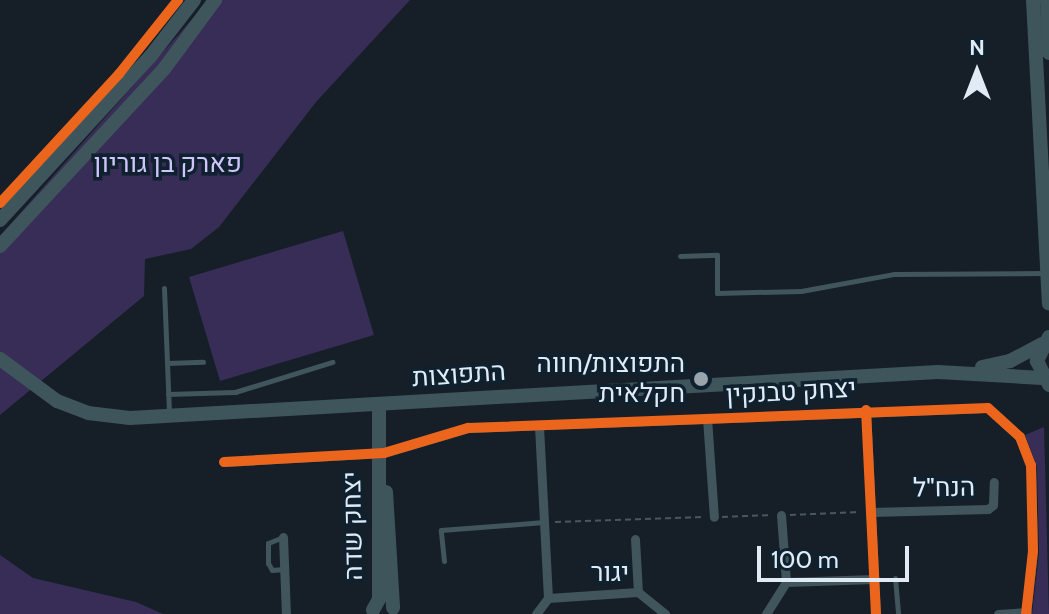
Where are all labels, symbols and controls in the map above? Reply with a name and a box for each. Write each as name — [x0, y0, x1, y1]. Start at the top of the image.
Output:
north arrow — [937, 32, 1017, 112]
text: N — [969, 34, 985, 61]
park label: פארק בן גוריון — [94, 148, 242, 180]
place label: התפוצות/חווה חקלאית — [537, 348, 685, 410]
street label: התפוצות — [411, 356, 507, 394]
marker: התפוצות/חווה חקלאית — [692, 370, 710, 388]
street label: יצחק טבנקין — [725, 373, 857, 411]
street label: יצחק שדה — [336, 471, 370, 581]
street label: הנח"ל — [913, 472, 975, 504]
scale bar — [761, 530, 913, 580]
text: 100 m — [771, 545, 839, 574]
street label: יגור — [591, 557, 629, 589]

